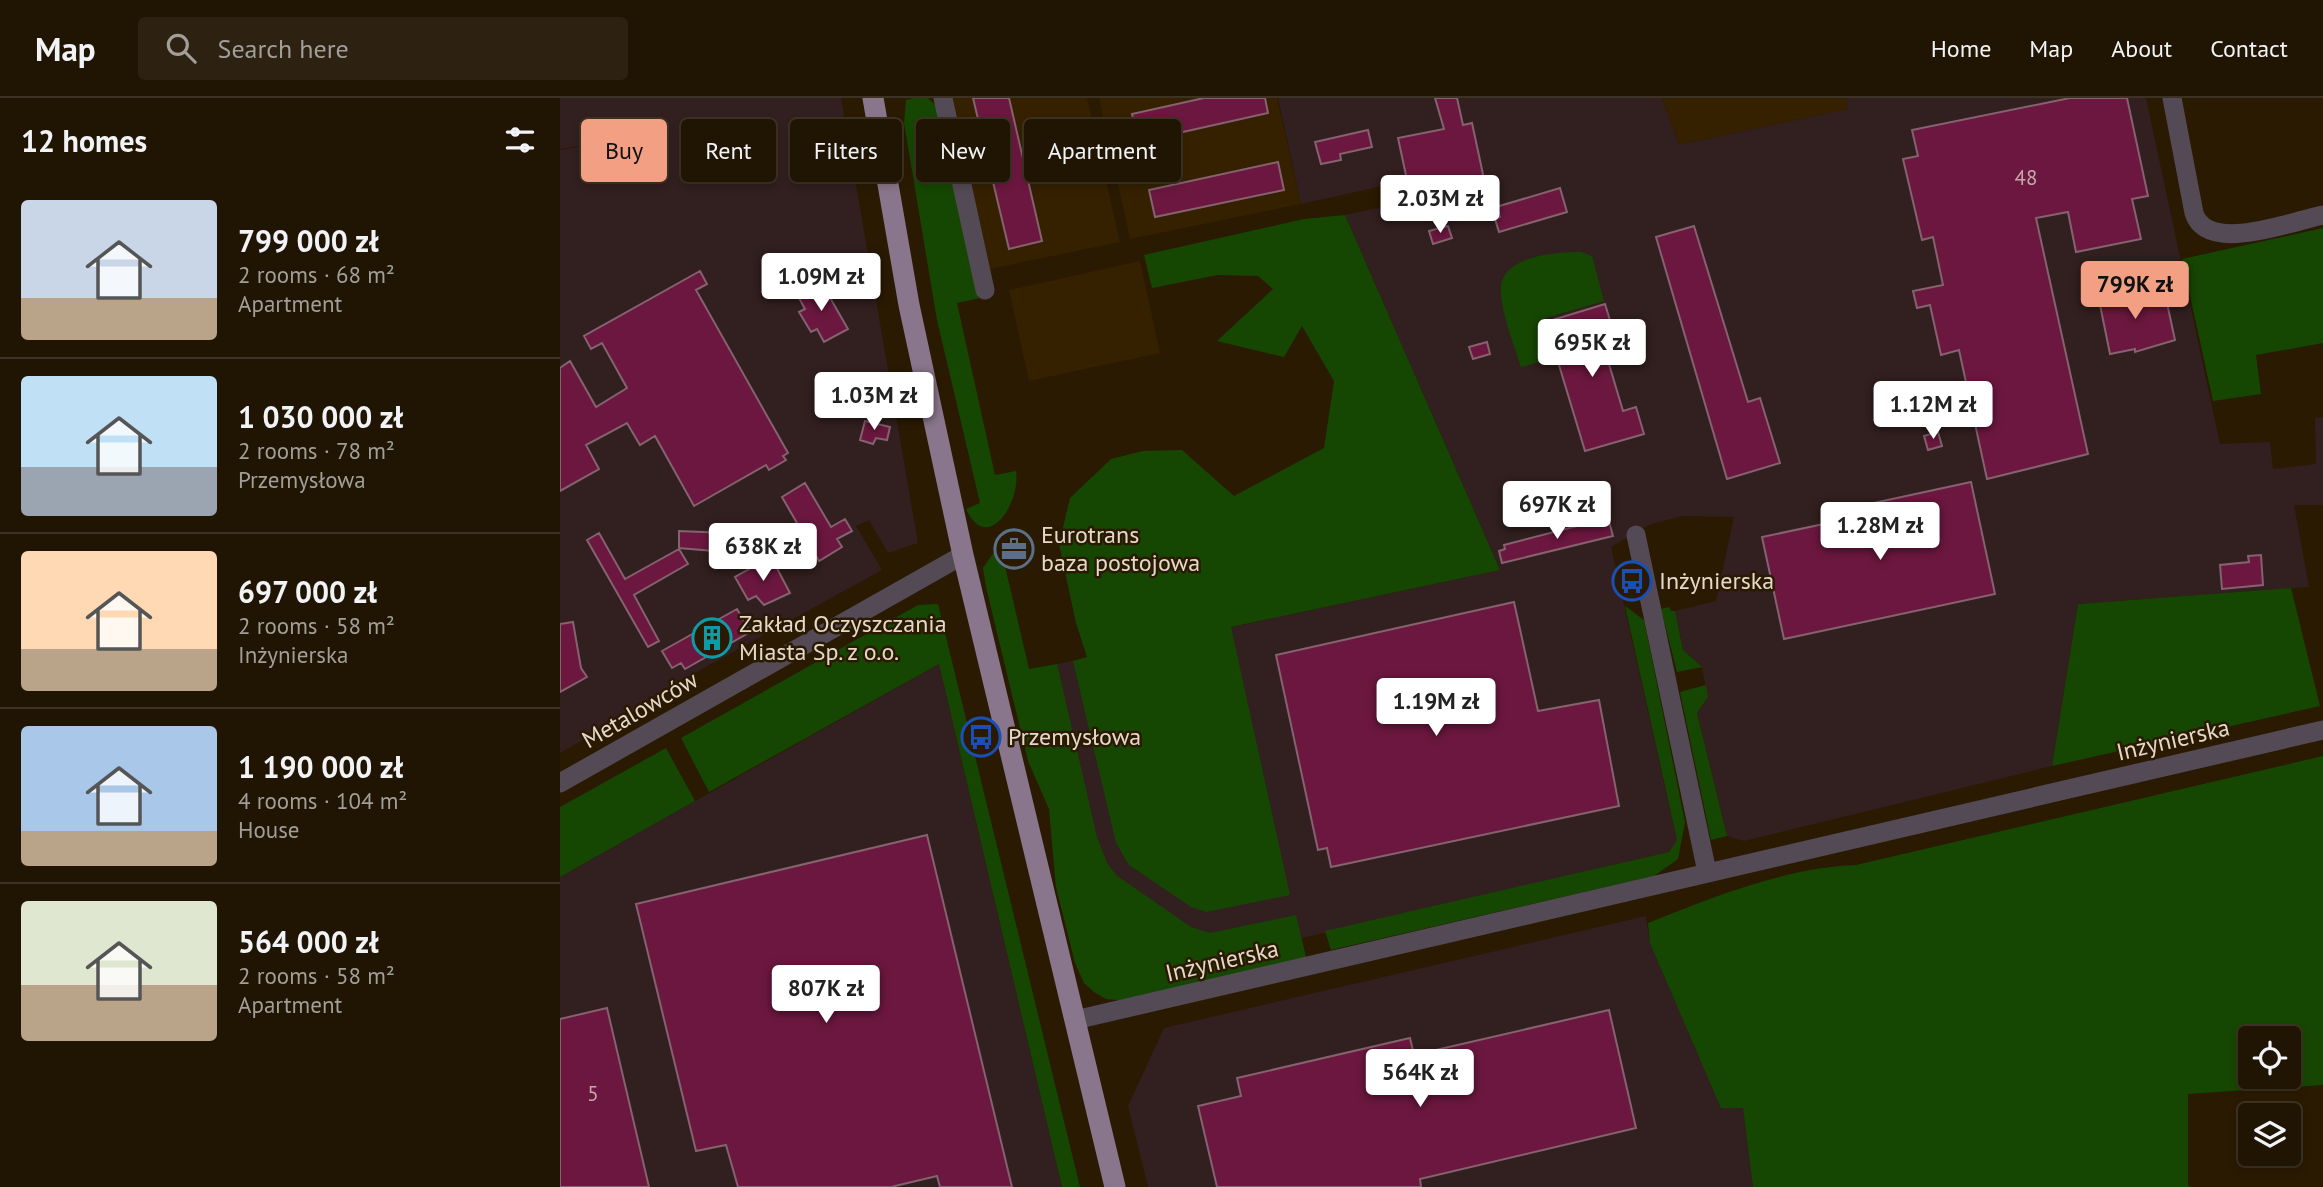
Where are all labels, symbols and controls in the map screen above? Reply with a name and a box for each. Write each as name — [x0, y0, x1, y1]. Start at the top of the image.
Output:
search box — [138, 17, 628, 80]
text: Map — [35, 27, 96, 70]
icon: search — [162, 29, 200, 67]
text: Search here — [218, 32, 349, 65]
text: Home — [1931, 33, 1991, 64]
text: Map — [2029, 33, 2073, 64]
text: About — [2111, 33, 2172, 64]
text: Contact — [2210, 33, 2288, 64]
chip: Buy — [581, 119, 667, 182]
chip: Rent — [681, 119, 776, 182]
chip: Filters — [790, 119, 902, 182]
chip: New — [916, 119, 1010, 182]
chip: Apartment — [1024, 119, 1181, 182]
text: 12 homes — [21, 121, 147, 160]
icon: filters — [501, 121, 539, 159]
house number: 48 — [2015, 164, 2037, 191]
pin: 2.03M zł — [1368, 176, 1512, 235]
text: 2.03M zł — [1397, 183, 1483, 212]
text: 799 000 zł — [238, 221, 379, 260]
icon: home — [77, 228, 161, 312]
pin: 1.09M zł — [749, 254, 893, 313]
text: 2 rooms · 68 m² — [238, 260, 395, 289]
text: 1.09M zł — [778, 261, 864, 290]
pin: 799K zł — [2070, 262, 2200, 321]
text: 799K zł — [2097, 269, 2173, 298]
text: Apartment — [238, 289, 342, 318]
pin: 695K zł — [1527, 320, 1657, 379]
text: 695K zł — [1554, 327, 1630, 356]
pin: 1.03M zł — [802, 372, 946, 432]
text: 1.03M zł — [831, 380, 917, 409]
pin: 1.12M zł — [1861, 382, 2005, 441]
text: 1.12M zł — [1890, 389, 1976, 418]
text: 1 030 000 zł — [238, 397, 403, 436]
icon: home — [77, 404, 161, 488]
text: 2 rooms · 78 m² — [238, 436, 395, 465]
text: Przemysłowa — [238, 465, 366, 494]
pin: 697K zł — [1492, 482, 1622, 541]
text: 697K zł — [1519, 489, 1595, 518]
pin: 1.28M zł — [1808, 503, 1952, 562]
text: 1.28M zł — [1837, 510, 1923, 539]
place label: Eurotrans baza postojowa — [1041, 519, 1200, 578]
pin: 638K zł — [698, 524, 828, 583]
office icon: Eurotrans baza postojowa — [993, 528, 1035, 570]
text: 638K zł — [725, 531, 801, 560]
bus stop icon: Inżynierska — [1611, 560, 1653, 602]
place label: Inżynierska — [1659, 565, 1774, 596]
text: 697 000 zł — [238, 572, 377, 611]
icon: home — [77, 579, 161, 663]
place label: Zakład Oczyszczania Miasta Sp. z o.o. — [739, 608, 947, 667]
text: 2 rooms · 58 m² — [238, 611, 395, 640]
building icon: Zakład Oczyszczania Miasta Sp. z o.o. — [691, 617, 733, 659]
text: Inżynierska — [238, 640, 348, 669]
street label: Metalowców — [576, 664, 704, 755]
pin: 1.19M zł — [1364, 678, 1508, 738]
text: 1.19M zł — [1393, 686, 1479, 715]
street label: Inżynierska — [2113, 711, 2232, 768]
bus stop icon: Przemysłowa — [960, 716, 1002, 758]
place label: Przemysłowa — [1008, 721, 1141, 752]
text: 1 190 000 zł — [238, 747, 403, 786]
icon: home — [77, 754, 161, 838]
text: 4 rooms · 104 m² — [238, 786, 407, 815]
text: House — [238, 815, 300, 844]
text: 564 000 zł — [238, 922, 379, 961]
icon: home — [77, 929, 161, 1013]
street label: Inżynierska — [1162, 932, 1281, 989]
text: 2 rooms · 58 m² — [238, 961, 395, 990]
pin: 807K zł — [761, 965, 891, 1025]
text: 807K zł — [788, 973, 864, 1002]
text: Apartment — [238, 990, 342, 1019]
map controls — [2238, 1026, 2301, 1166]
button: locate — [2238, 1026, 2301, 1089]
pin: 564K zł — [1355, 1049, 1485, 1109]
text: 564K zł — [1382, 1057, 1458, 1086]
house number: 5 — [587, 1080, 599, 1107]
button: layers — [2238, 1103, 2301, 1166]

